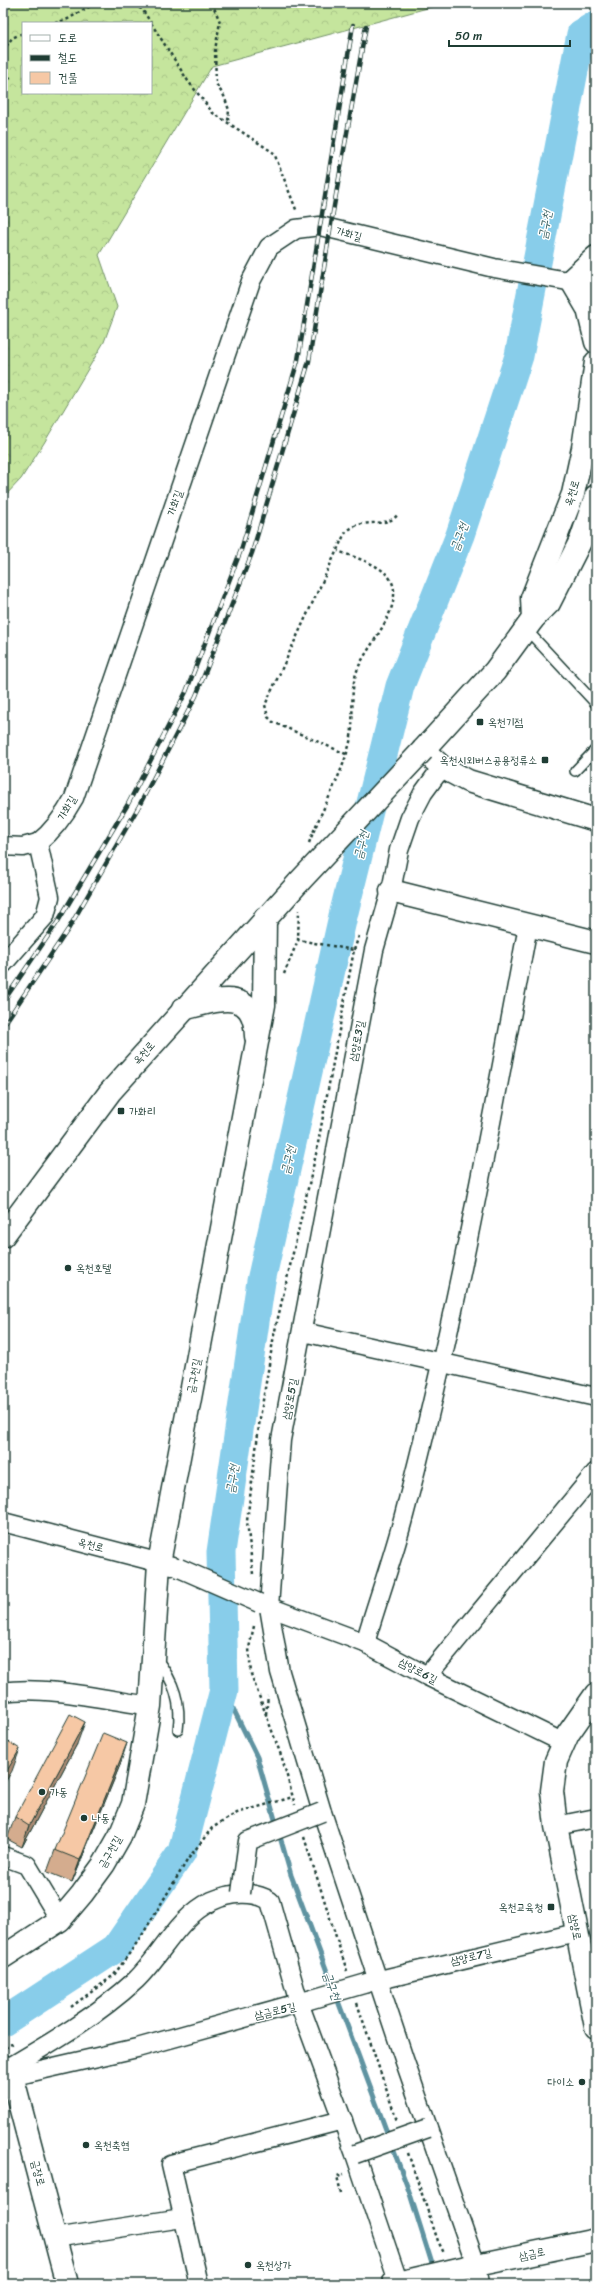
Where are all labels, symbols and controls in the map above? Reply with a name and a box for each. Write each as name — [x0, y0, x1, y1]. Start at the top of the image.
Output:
legend — [22, 22, 152, 94]
scale bar — [449, 22, 570, 48]
text: 50 m — [455, 25, 482, 47]
text: 도로 — [58, 27, 77, 49]
text: 철도 — [58, 47, 77, 69]
text: 건물 — [58, 67, 78, 89]
water label: 금구천 — [531, 207, 559, 241]
street label: 가화길 — [334, 221, 364, 247]
street label: 옥천로 — [559, 477, 585, 508]
street label: 가화길 — [162, 487, 188, 519]
water label: 금구천 — [444, 518, 475, 554]
place label: 옥천기점 — [488, 713, 524, 732]
marker: 옥천기점 — [475, 717, 485, 727]
place label: 옥천시외버스공용정류소 — [440, 751, 537, 770]
marker: 옥천시외버스공용정류소 — [540, 755, 550, 765]
street label: 가화길 — [52, 792, 82, 824]
water label: 금구천 — [347, 827, 376, 862]
street label: 삼양로3길 — [344, 1019, 370, 1063]
street label: 옥천로 — [128, 1037, 160, 1069]
place label: 가화리 — [129, 1102, 156, 1121]
marker: 가화리 — [116, 1106, 126, 1116]
water label: 금구천 — [274, 1142, 302, 1177]
place label: 옥천호텔 — [76, 1259, 112, 1278]
marker: 옥천호텔 — [63, 1263, 73, 1273]
street label: 금구천길 — [181, 1357, 207, 1395]
street label: 삼양로5길 — [277, 1376, 303, 1421]
water label: 금구천 — [219, 1462, 245, 1495]
street label: 옥천로 — [76, 1532, 106, 1558]
street label: 삼양로6길 — [395, 1653, 441, 1689]
place label: 가동 — [50, 1783, 68, 1802]
marker: 가동 — [37, 1787, 47, 1797]
place label: 나동 — [92, 1809, 110, 1828]
marker: 나동 — [79, 1813, 89, 1823]
street label: 금구천길 — [93, 1832, 127, 1872]
place label: 옥천교육청 — [499, 1898, 543, 1917]
marker: 옥천교육청 — [546, 1902, 556, 1912]
street label: 삼양로 — [563, 1912, 587, 1942]
street label: 삼양로7길 — [449, 1943, 494, 1971]
water label: 금구천 — [317, 1969, 348, 2005]
street label: 삼금로5길 — [252, 1997, 298, 2025]
place label: 다이소 — [547, 2073, 574, 2092]
marker: 다이소 — [577, 2077, 587, 2087]
place label: 옥천축협 — [94, 2136, 130, 2155]
marker: 옥천축협 — [81, 2140, 91, 2150]
street label: 금장로 — [25, 2158, 51, 2188]
street label: 삼금로 — [517, 2242, 547, 2266]
place label: 옥천상가 — [256, 2256, 292, 2275]
marker: 옥천상가 — [243, 2260, 253, 2270]

